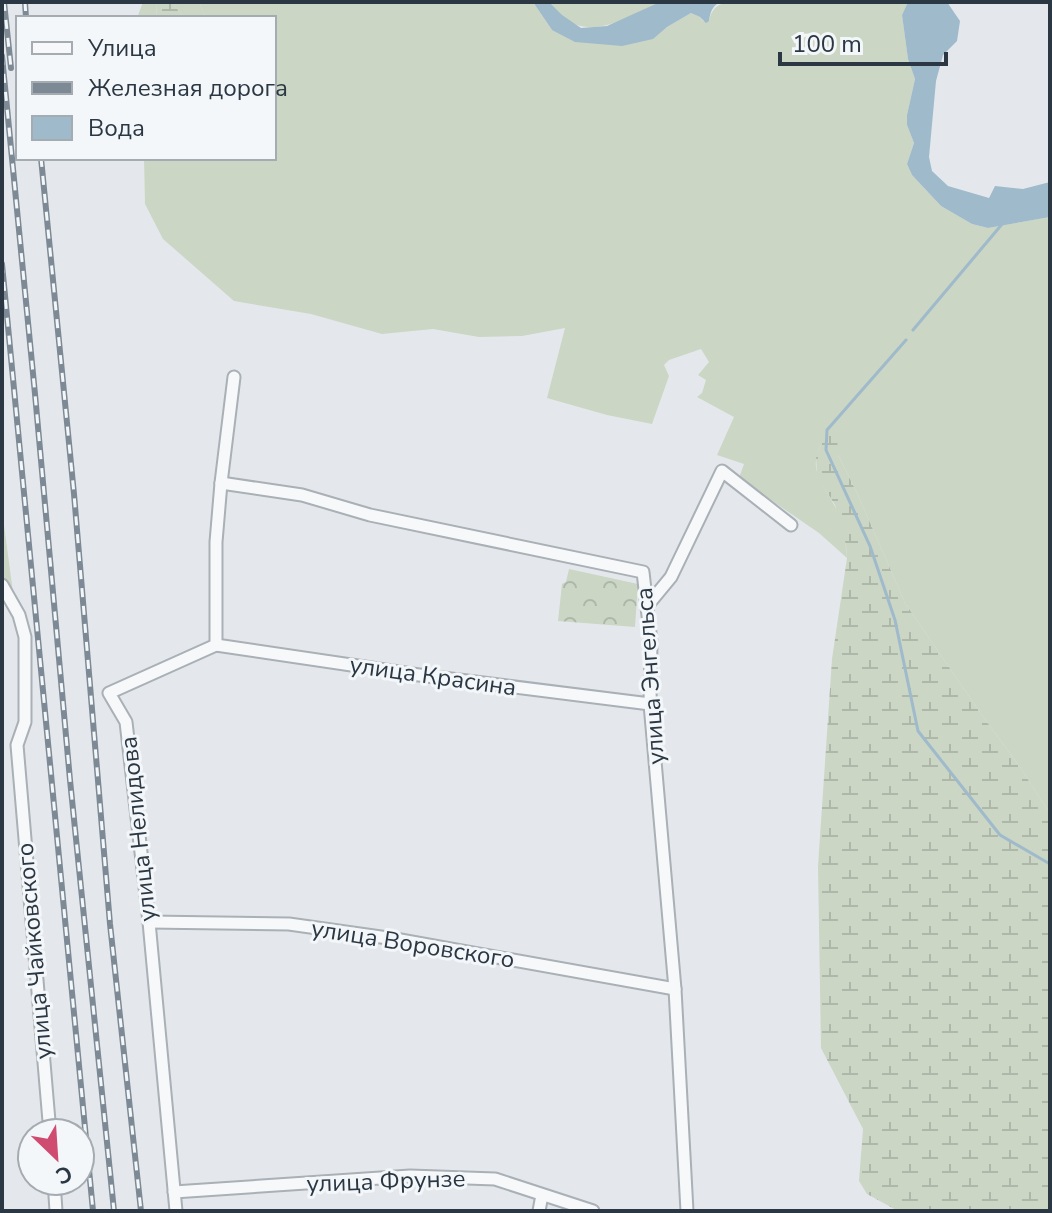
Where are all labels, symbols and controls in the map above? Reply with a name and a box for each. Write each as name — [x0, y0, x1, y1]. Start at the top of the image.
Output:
legend — [16, 16, 276, 160]
scale bar — [780, 16, 946, 66]
text: 100 m — [792, 28, 862, 60]
text: Улица — [87, 32, 157, 64]
text: Железная дорога — [88, 72, 288, 104]
text: Вода — [88, 112, 145, 144]
street label: улица Энгельса — [628, 586, 672, 766]
street label: улица Красина — [348, 648, 518, 704]
street label: улица Нелидова — [112, 735, 164, 923]
street label: улица Чайковского — [9, 841, 59, 1061]
street label: улица Воровского — [309, 912, 517, 976]
north arrow — [16, 1117, 96, 1197]
text: С — [51, 1157, 77, 1191]
street label: улица Фрунзе — [306, 1162, 466, 1200]

